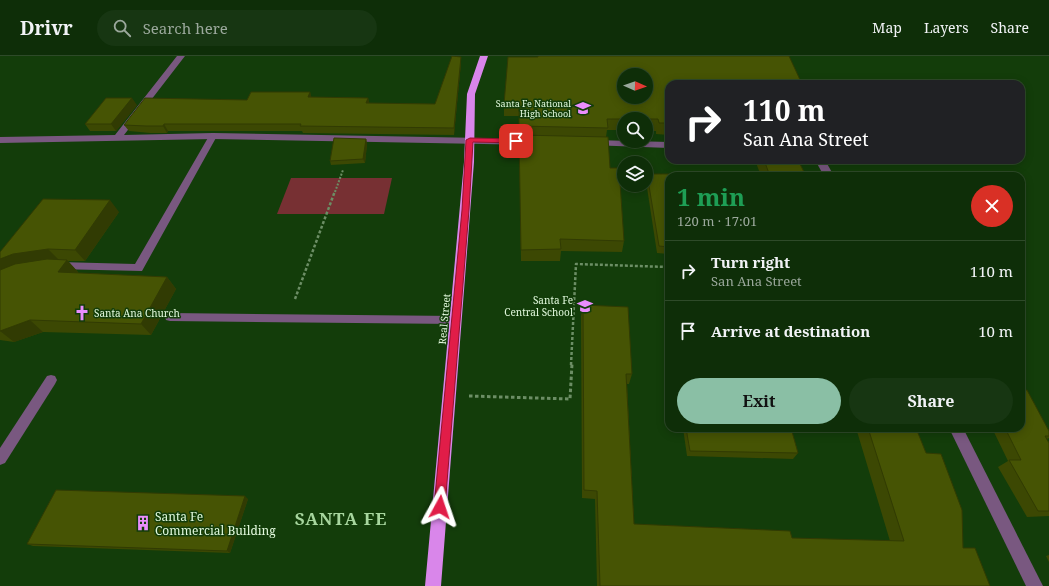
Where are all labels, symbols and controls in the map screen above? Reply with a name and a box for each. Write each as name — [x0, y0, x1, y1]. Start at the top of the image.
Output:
search box — [97, 10, 377, 46]
text: Drivr — [20, 15, 73, 41]
icon: search — [111, 17, 133, 39]
text: Search here — [143, 18, 228, 38]
text: Map — [872, 18, 902, 37]
text: Layers — [924, 18, 969, 37]
text: Share — [991, 18, 1029, 37]
north arrow — [617, 68, 653, 104]
map controls — [617, 68, 653, 192]
text: 110 m — [743, 91, 825, 129]
icon: right — [677, 96, 729, 148]
place label: Santa Fe National High School — [496, 97, 571, 120]
school or university icon: Santa Fe National High School — [574, 99, 592, 117]
button: search — [617, 112, 653, 148]
pin — [499, 124, 533, 158]
text: San Ana Street — [743, 127, 869, 151]
icon: arrive — [505, 130, 527, 152]
button: layers — [617, 156, 653, 192]
text: 1 min — [677, 180, 745, 213]
button: close — [971, 185, 1013, 227]
text: 120 m · 17:01 — [677, 212, 757, 230]
text: Turn right — [711, 252, 790, 272]
icon: right — [677, 260, 699, 282]
text: 110 m — [970, 261, 1013, 281]
text: San Ana Street — [711, 272, 802, 290]
street label: Real Street — [435, 292, 453, 345]
place label: Santa Fe Central School — [504, 293, 573, 319]
school or university icon: Santa Fe Central School — [576, 297, 594, 315]
church icon: Santa Ana Church — [73, 304, 91, 322]
place label: Santa Ana Church — [94, 306, 180, 320]
icon: arrive — [677, 320, 699, 342]
text: Arrive at destination — [711, 321, 870, 341]
text: 10 m — [978, 321, 1013, 341]
button: Exit — [677, 378, 841, 424]
button: Share — [849, 378, 1013, 424]
position arrow — [419, 486, 461, 528]
district label: SANTA FE — [295, 507, 387, 530]
place label: Santa Fe Commercial Building — [155, 508, 276, 539]
building icon: Santa Fe Commercial Building — [134, 514, 152, 532]

